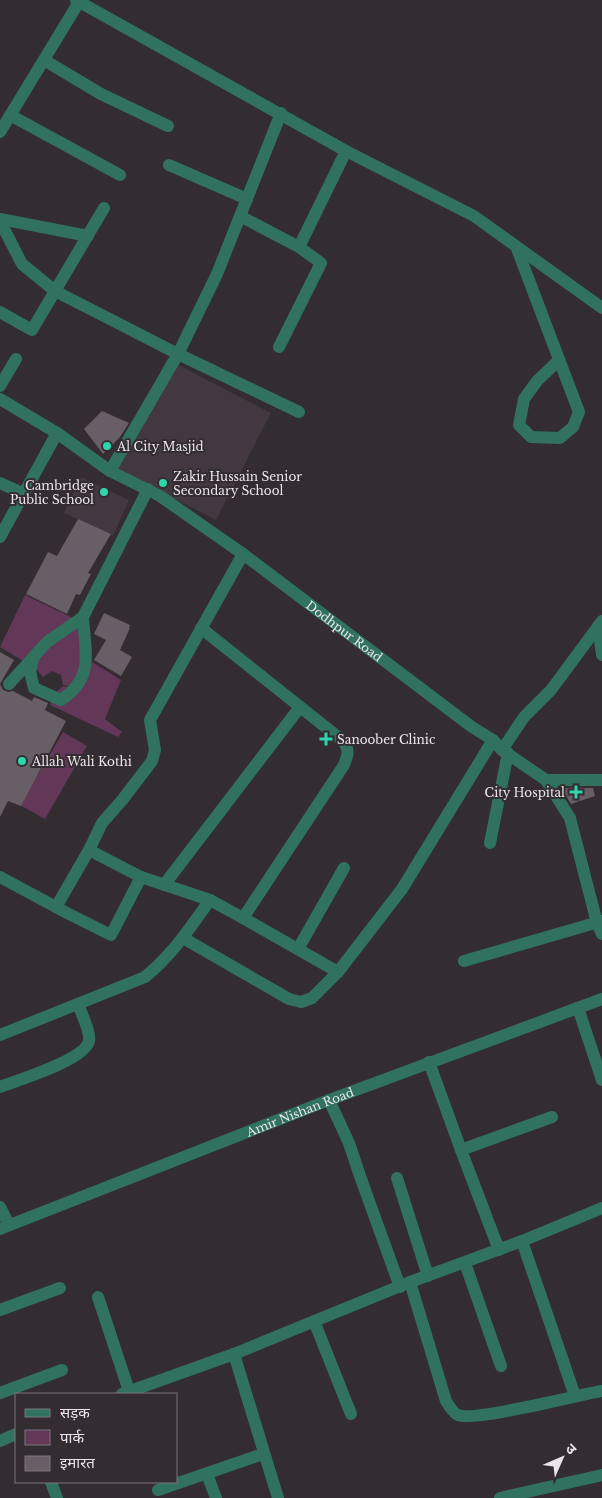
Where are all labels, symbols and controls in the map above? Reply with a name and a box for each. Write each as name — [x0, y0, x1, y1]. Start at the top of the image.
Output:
place label: Al City Masjid — [116, 439, 204, 454]
marker: Al City Masjid — [101, 440, 113, 452]
place label: Zakir Hussain Senior Secondary School — [173, 469, 302, 498]
marker: Zakir Hussain Senior Secondary School — [157, 477, 169, 489]
place label: Cambridge Public School — [10, 478, 94, 507]
marker: Cambridge Public School — [98, 486, 110, 498]
street label: Dodhpur Road — [303, 597, 386, 664]
marker: Sanoober Clinic — [319, 732, 333, 746]
place label: Sanoober Clinic — [337, 732, 436, 747]
place label: Allah Wali Kothi — [31, 754, 132, 769]
marker: Allah Wali Kothi — [16, 755, 28, 767]
place label: City Hospital — [485, 785, 565, 800]
marker: City Hospital — [569, 785, 583, 799]
street label: Amir Nishan Road — [243, 1084, 356, 1140]
legend — [15, 1393, 178, 1483]
text: सड़क — [60, 1403, 90, 1422]
text: पार्क — [60, 1428, 84, 1447]
north arrow — [537, 1433, 587, 1483]
text: उ — [562, 1440, 581, 1459]
text: इमारत — [60, 1453, 95, 1472]

